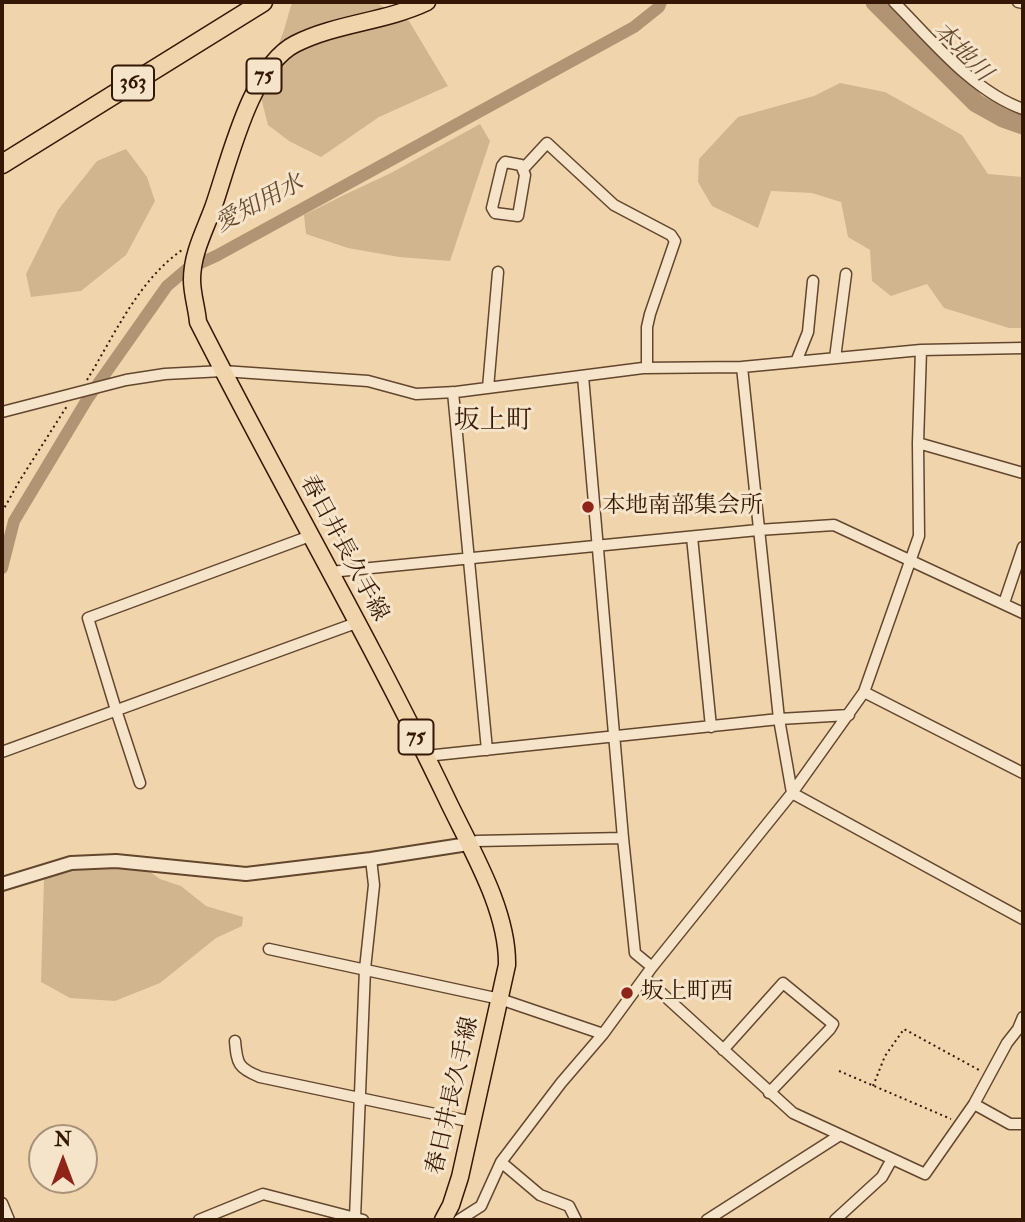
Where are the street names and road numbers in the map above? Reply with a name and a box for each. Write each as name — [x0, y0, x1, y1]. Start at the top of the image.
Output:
road number: 75 — [246, 58, 282, 94]
road number: 363 — [112, 66, 154, 100]
street label: 春日井長久手線 — [293, 471, 393, 627]
road number: 75 — [398, 720, 434, 754]
street label: 春日井長久手線 — [422, 1014, 486, 1178]

